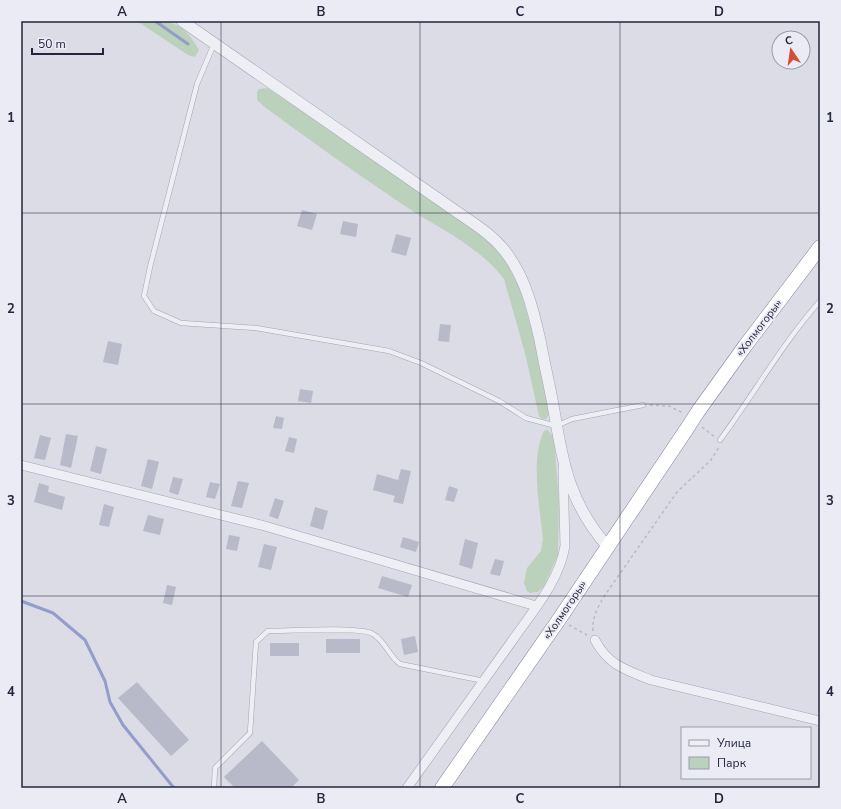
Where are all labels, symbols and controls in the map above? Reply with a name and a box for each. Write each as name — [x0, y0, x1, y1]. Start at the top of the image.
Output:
text: A — [117, 3, 127, 21]
text: B — [317, 3, 326, 21]
text: C — [516, 3, 525, 21]
text: D — [714, 3, 724, 21]
scale bar — [32, 30, 103, 56]
north arrow — [771, 30, 811, 70]
text: С — [784, 32, 795, 49]
text: 50 m — [38, 36, 66, 52]
text: 1 — [7, 109, 15, 127]
text: 1 — [826, 109, 834, 127]
street label: «Холмогоры» — [733, 296, 786, 360]
text: 2 — [7, 300, 15, 318]
text: 2 — [826, 300, 834, 318]
text: 3 — [7, 492, 15, 510]
text: 3 — [826, 492, 834, 510]
street label: «Холмогоры» — [540, 577, 590, 642]
text: 4 — [7, 683, 15, 701]
text: 4 — [826, 683, 834, 701]
legend — [681, 727, 811, 779]
text: Улица — [716, 735, 751, 751]
text: Парк — [717, 755, 747, 771]
text: A — [117, 790, 127, 808]
text: B — [317, 790, 326, 808]
text: C — [516, 790, 525, 808]
text: D — [714, 790, 724, 808]

